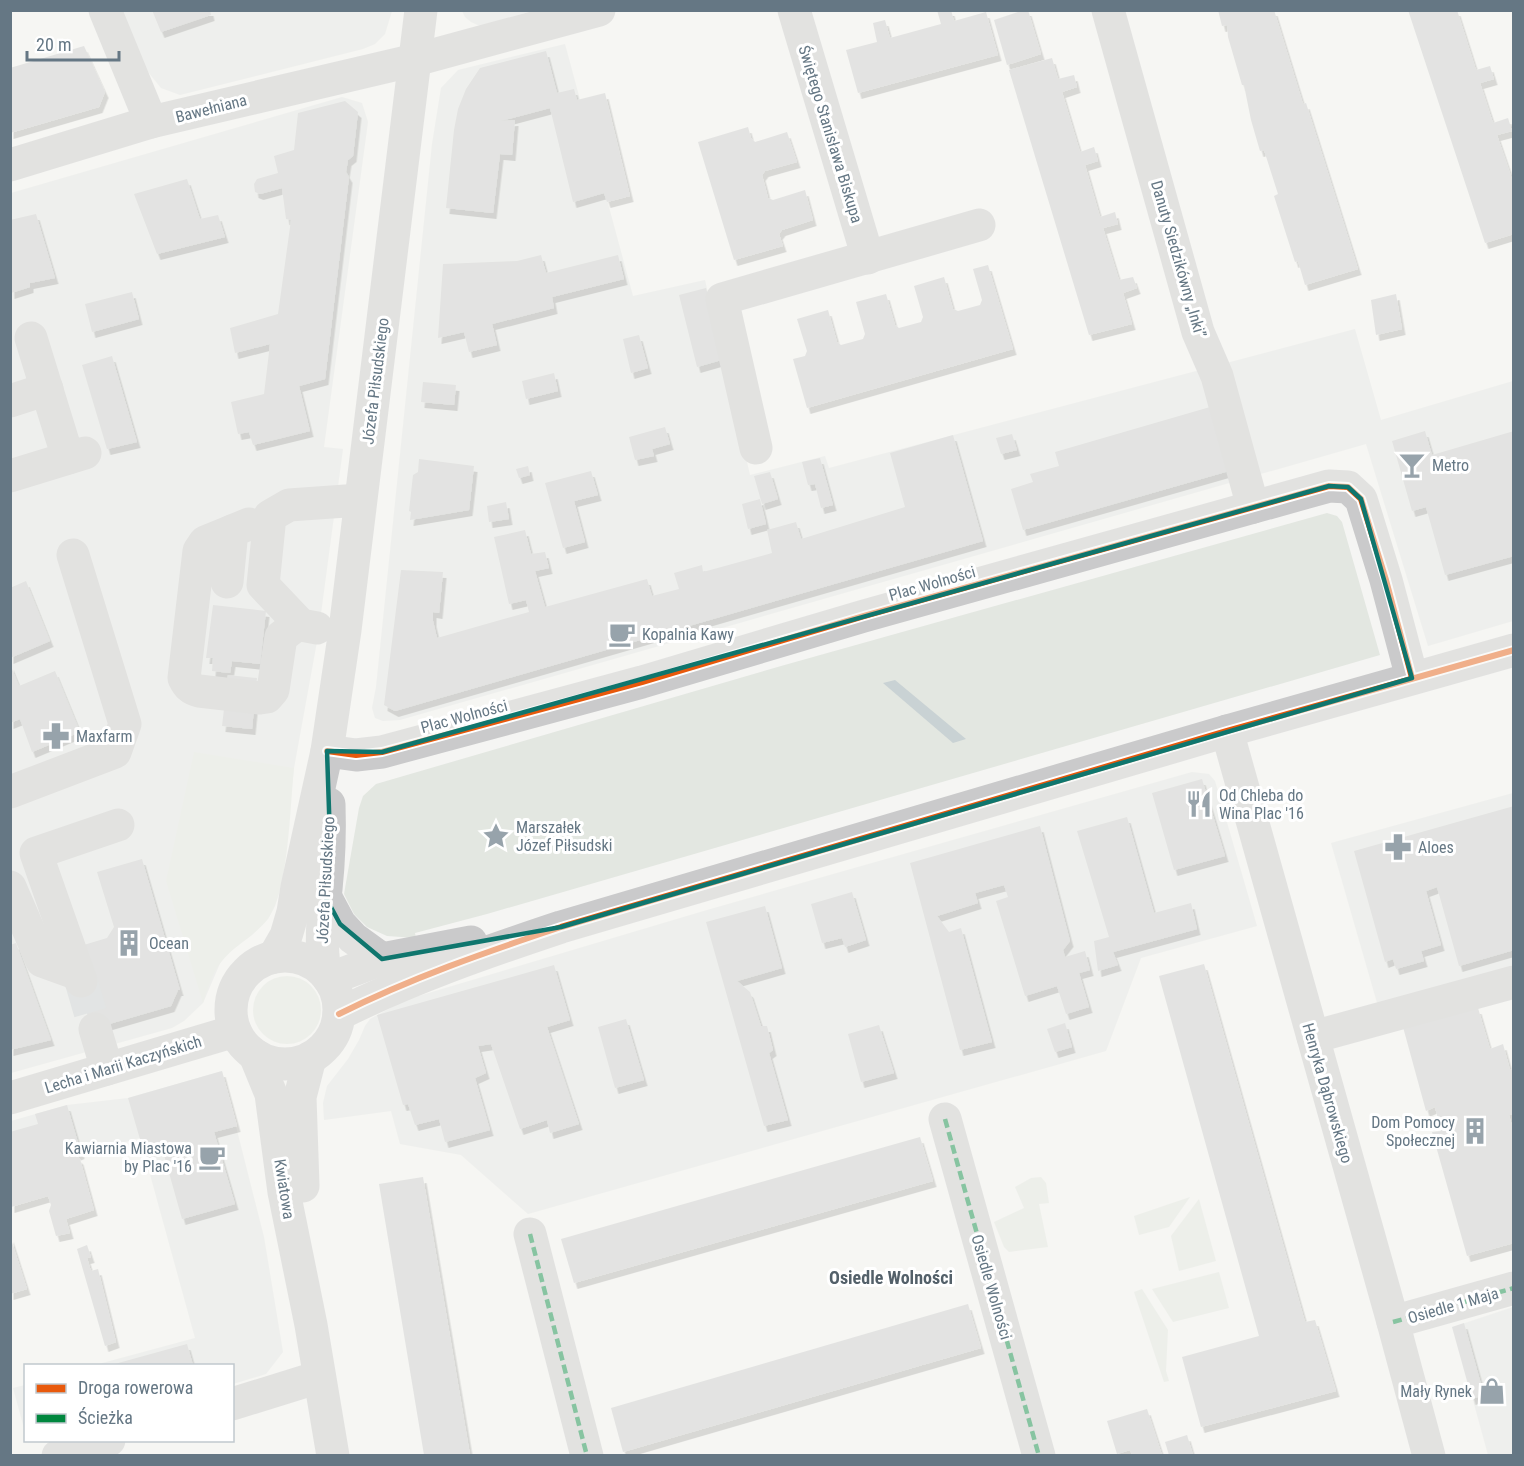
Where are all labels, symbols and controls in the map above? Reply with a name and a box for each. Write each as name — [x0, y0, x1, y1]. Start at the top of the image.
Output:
scale bar — [27, 24, 118, 62]
text: 20 m — [36, 34, 71, 55]
street label: Świętego Stanisława Biskupa — [794, 43, 867, 225]
street label: Bawełniana — [173, 90, 249, 127]
street label: Danuty Siedzikówny „Inki” — [1147, 178, 1210, 340]
street label: Józefa Piłsudskiego — [358, 317, 393, 446]
bar icon: Metro — [1397, 450, 1427, 480]
place label: Metro — [1432, 456, 1469, 475]
street label: Plac Wolności — [887, 562, 978, 605]
cafe icon: Kopalnia Kawy — [607, 619, 637, 649]
place label: Kopalnia Kawy — [642, 625, 734, 644]
street label: Plac Wolności — [419, 696, 510, 737]
pharmacy icon: Maxfarm — [41, 721, 71, 751]
place label: Maxfarm — [76, 727, 132, 746]
place label: Od Chleba do Wina Plac '16 — [1219, 786, 1304, 823]
restaurant icon: Od Chleba do Wina Plac '16 — [1184, 789, 1214, 819]
street label: Józefa Piłsudskiego — [313, 816, 338, 944]
place label: Marszałek Józef Piłsudski — [516, 818, 612, 855]
place icon: Marszałek Józef Piłsudski — [481, 821, 511, 851]
pharmacy icon: Aloes — [1383, 832, 1413, 862]
place label: Aloes — [1418, 838, 1454, 857]
building icon: Ocean — [114, 928, 144, 958]
place label: Ocean — [149, 934, 189, 953]
street label: Henryka Dąbrowskiego — [1298, 1021, 1357, 1165]
street label: Lecha i Marii Kaczyńskich — [42, 1032, 204, 1097]
place label: Dom Pomocy Społecznej — [1371, 1113, 1455, 1150]
building icon: Dom Pomocy Społecznej — [1460, 1116, 1490, 1146]
place label: Kawiarnia Miastowa by Plac '16 — [65, 1139, 192, 1176]
cafe icon: Kawiarnia Miastowa by Plac '16 — [197, 1142, 227, 1172]
street label: Kwiatowa — [270, 1158, 299, 1221]
street label: Osiedle Wolności — [967, 1232, 1016, 1342]
district label: Osiedle Wolności — [829, 1267, 953, 1288]
street label: Osiedle 1 Maja — [1406, 1283, 1501, 1327]
legend — [24, 1364, 234, 1442]
shop icon: Mały Rynek — [1477, 1376, 1507, 1406]
text: Droga rowerowa — [78, 1377, 193, 1398]
place label: Mały Rynek — [1400, 1382, 1473, 1401]
text: Ścieżka — [78, 1407, 133, 1428]

